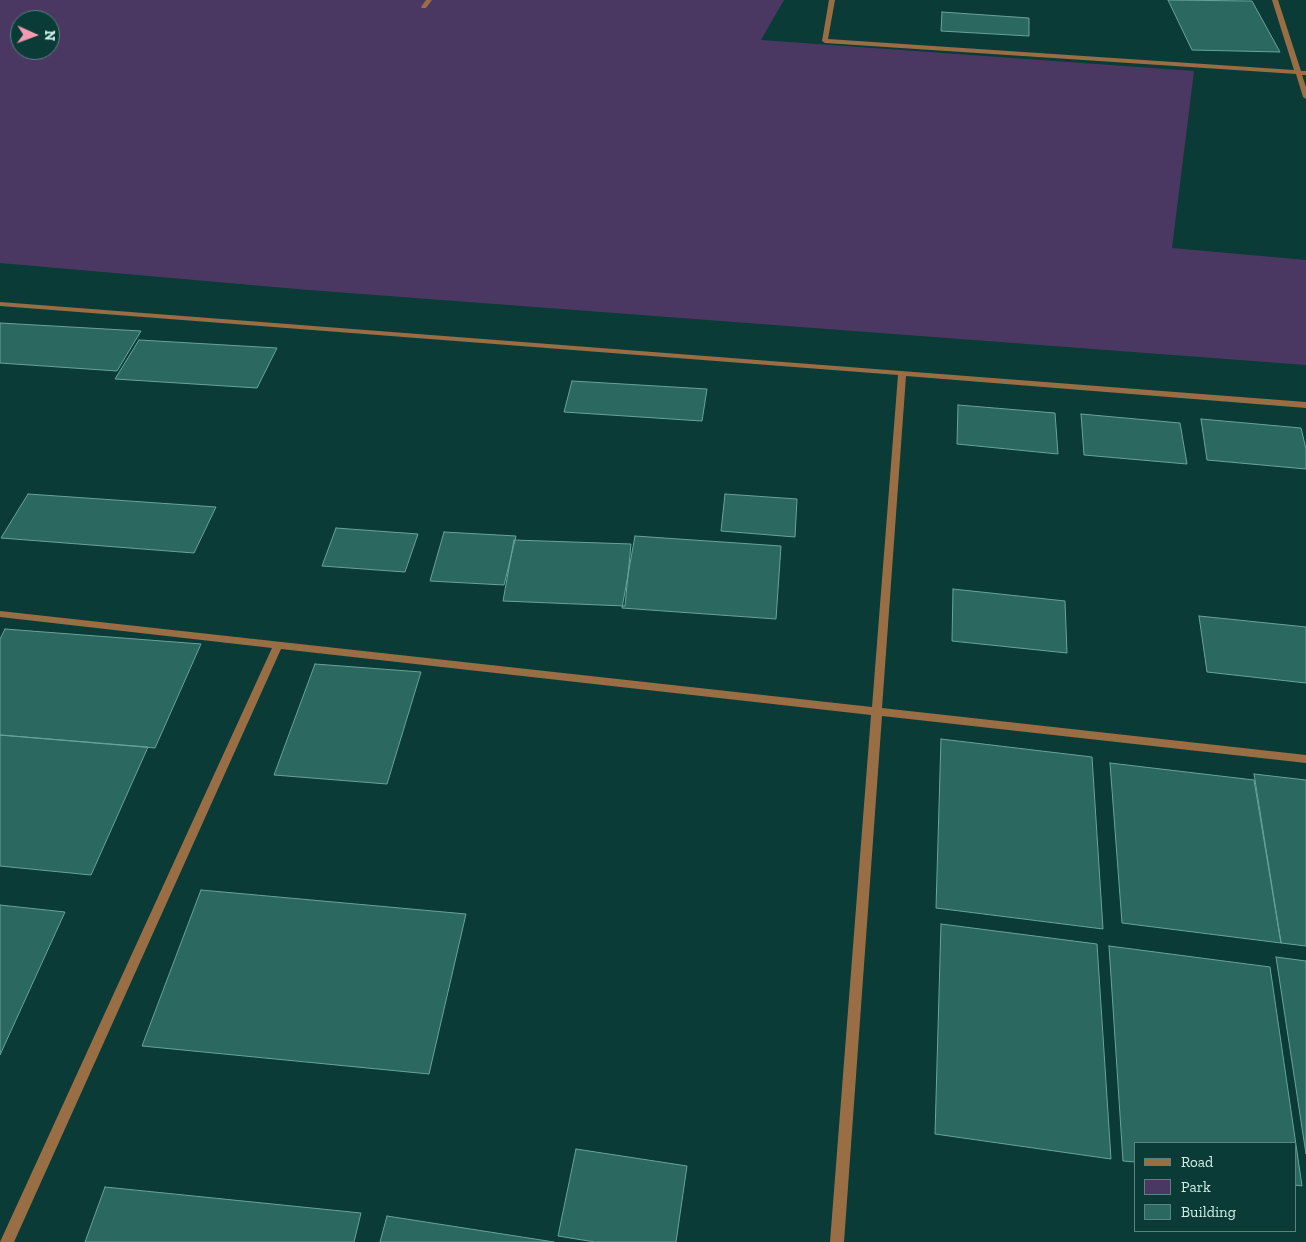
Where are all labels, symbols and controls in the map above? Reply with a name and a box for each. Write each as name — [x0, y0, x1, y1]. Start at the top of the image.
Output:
north arrow — [10, 10, 60, 60]
text: N — [41, 30, 58, 41]
legend — [1134, 1142, 1296, 1232]
text: Road — [1181, 1153, 1213, 1171]
text: Park — [1181, 1178, 1211, 1196]
text: Building — [1181, 1203, 1236, 1221]

